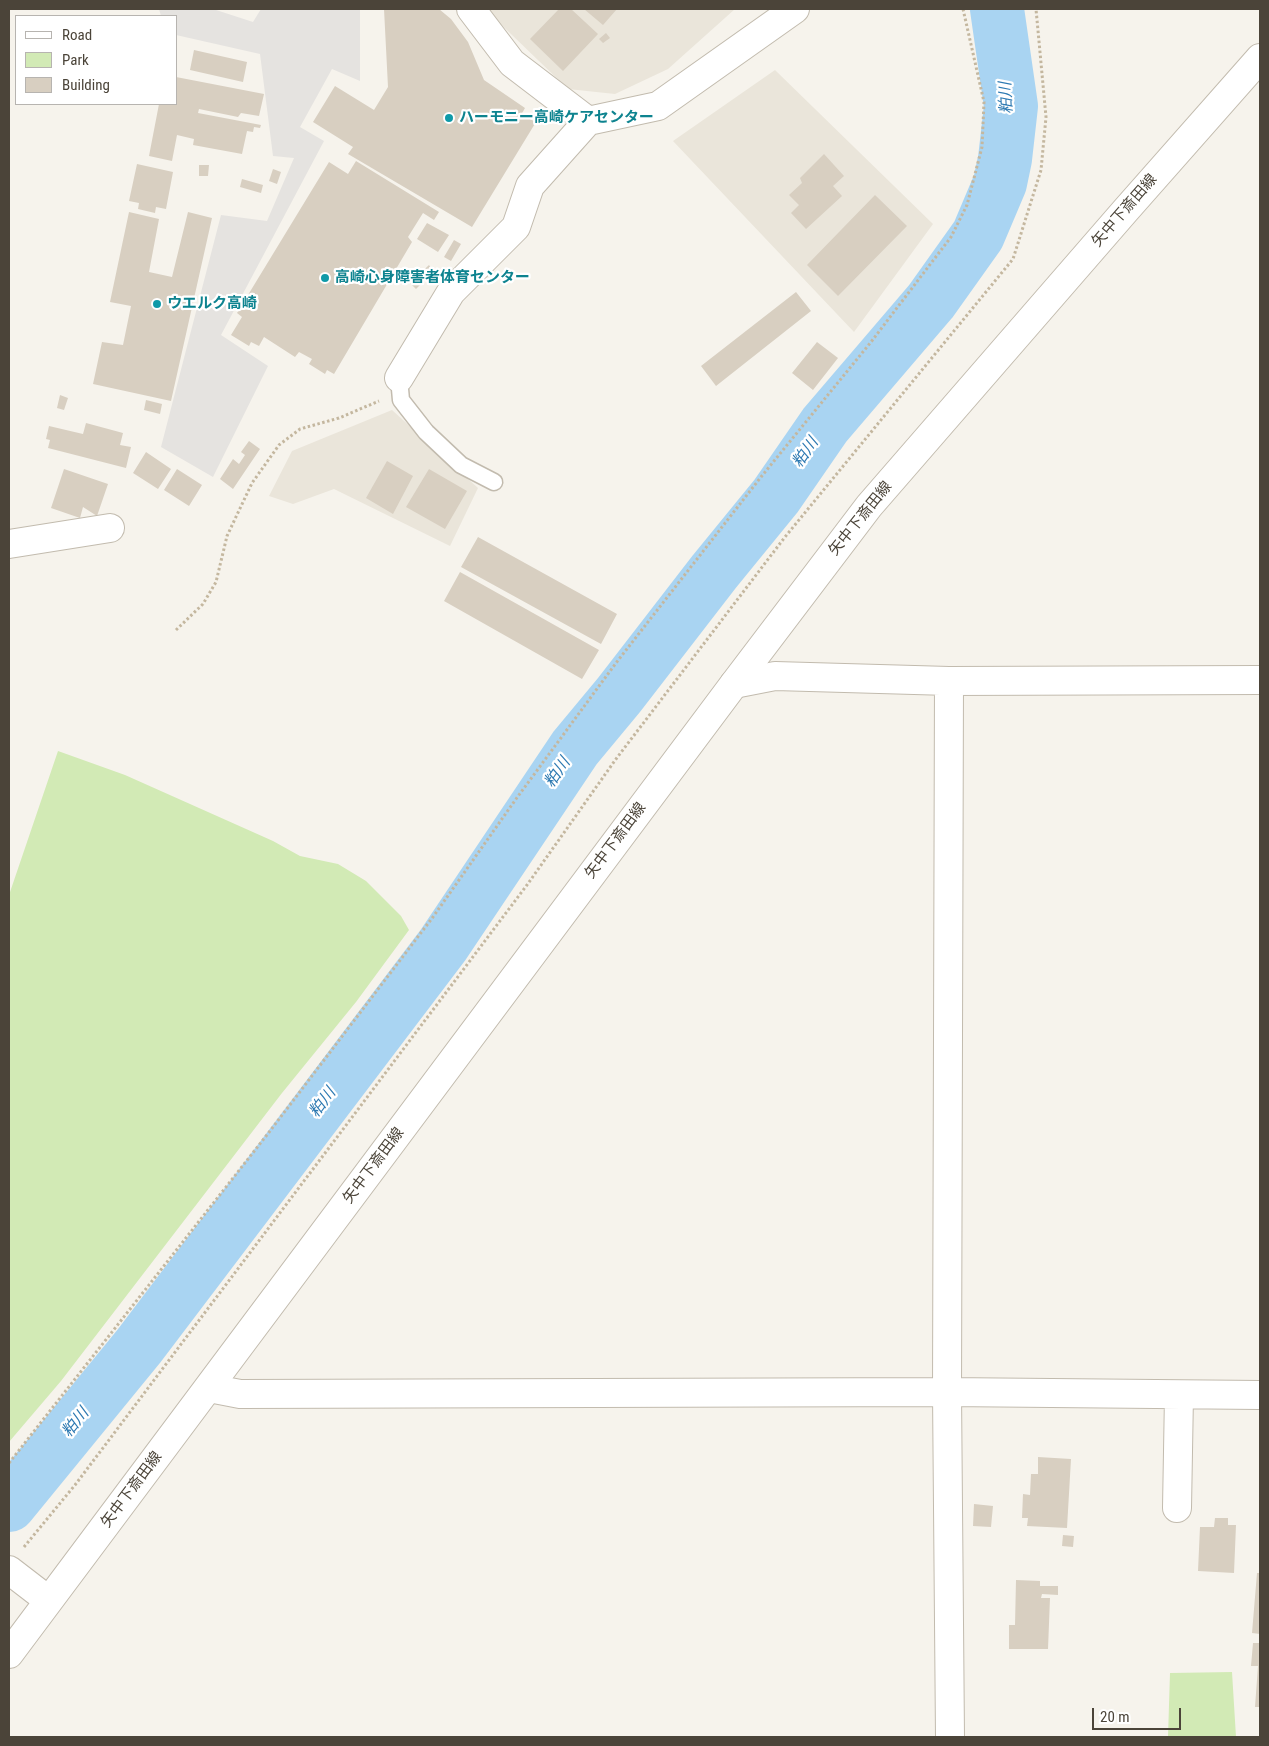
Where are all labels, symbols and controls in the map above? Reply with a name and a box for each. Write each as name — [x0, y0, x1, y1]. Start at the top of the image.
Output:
legend — [15, 15, 178, 105]
text: Road — [62, 26, 92, 44]
text: Park — [62, 51, 89, 69]
text: Building — [62, 76, 110, 94]
water label: 粕川 — [997, 82, 1017, 114]
place label: ハーモニー高崎ケアセンター — [459, 109, 654, 127]
marker: ハーモニー高崎ケアセンター — [443, 112, 455, 124]
street label: 矢中下斎田線 — [1089, 171, 1161, 251]
place label: 高崎心身障害者体育センター — [335, 269, 530, 287]
marker: 高崎心身障害者体育センター — [319, 272, 331, 284]
place label: ウエルク高崎 — [167, 295, 257, 313]
marker: ウエルク高崎 — [151, 298, 163, 310]
water label: 粕川 — [789, 434, 823, 472]
street label: 矢中下斎田線 — [826, 478, 896, 560]
water label: 粕川 — [541, 754, 575, 792]
street label: 矢中下斎田線 — [582, 800, 650, 882]
water label: 粕川 — [306, 1084, 340, 1122]
street label: 矢中下斎田線 — [340, 1125, 408, 1207]
water label: 粕川 — [58, 1405, 94, 1441]
street label: 矢中下斎田線 — [98, 1449, 166, 1531]
scale bar — [1094, 1698, 1183, 1730]
text: 20 m — [1100, 1708, 1130, 1726]

